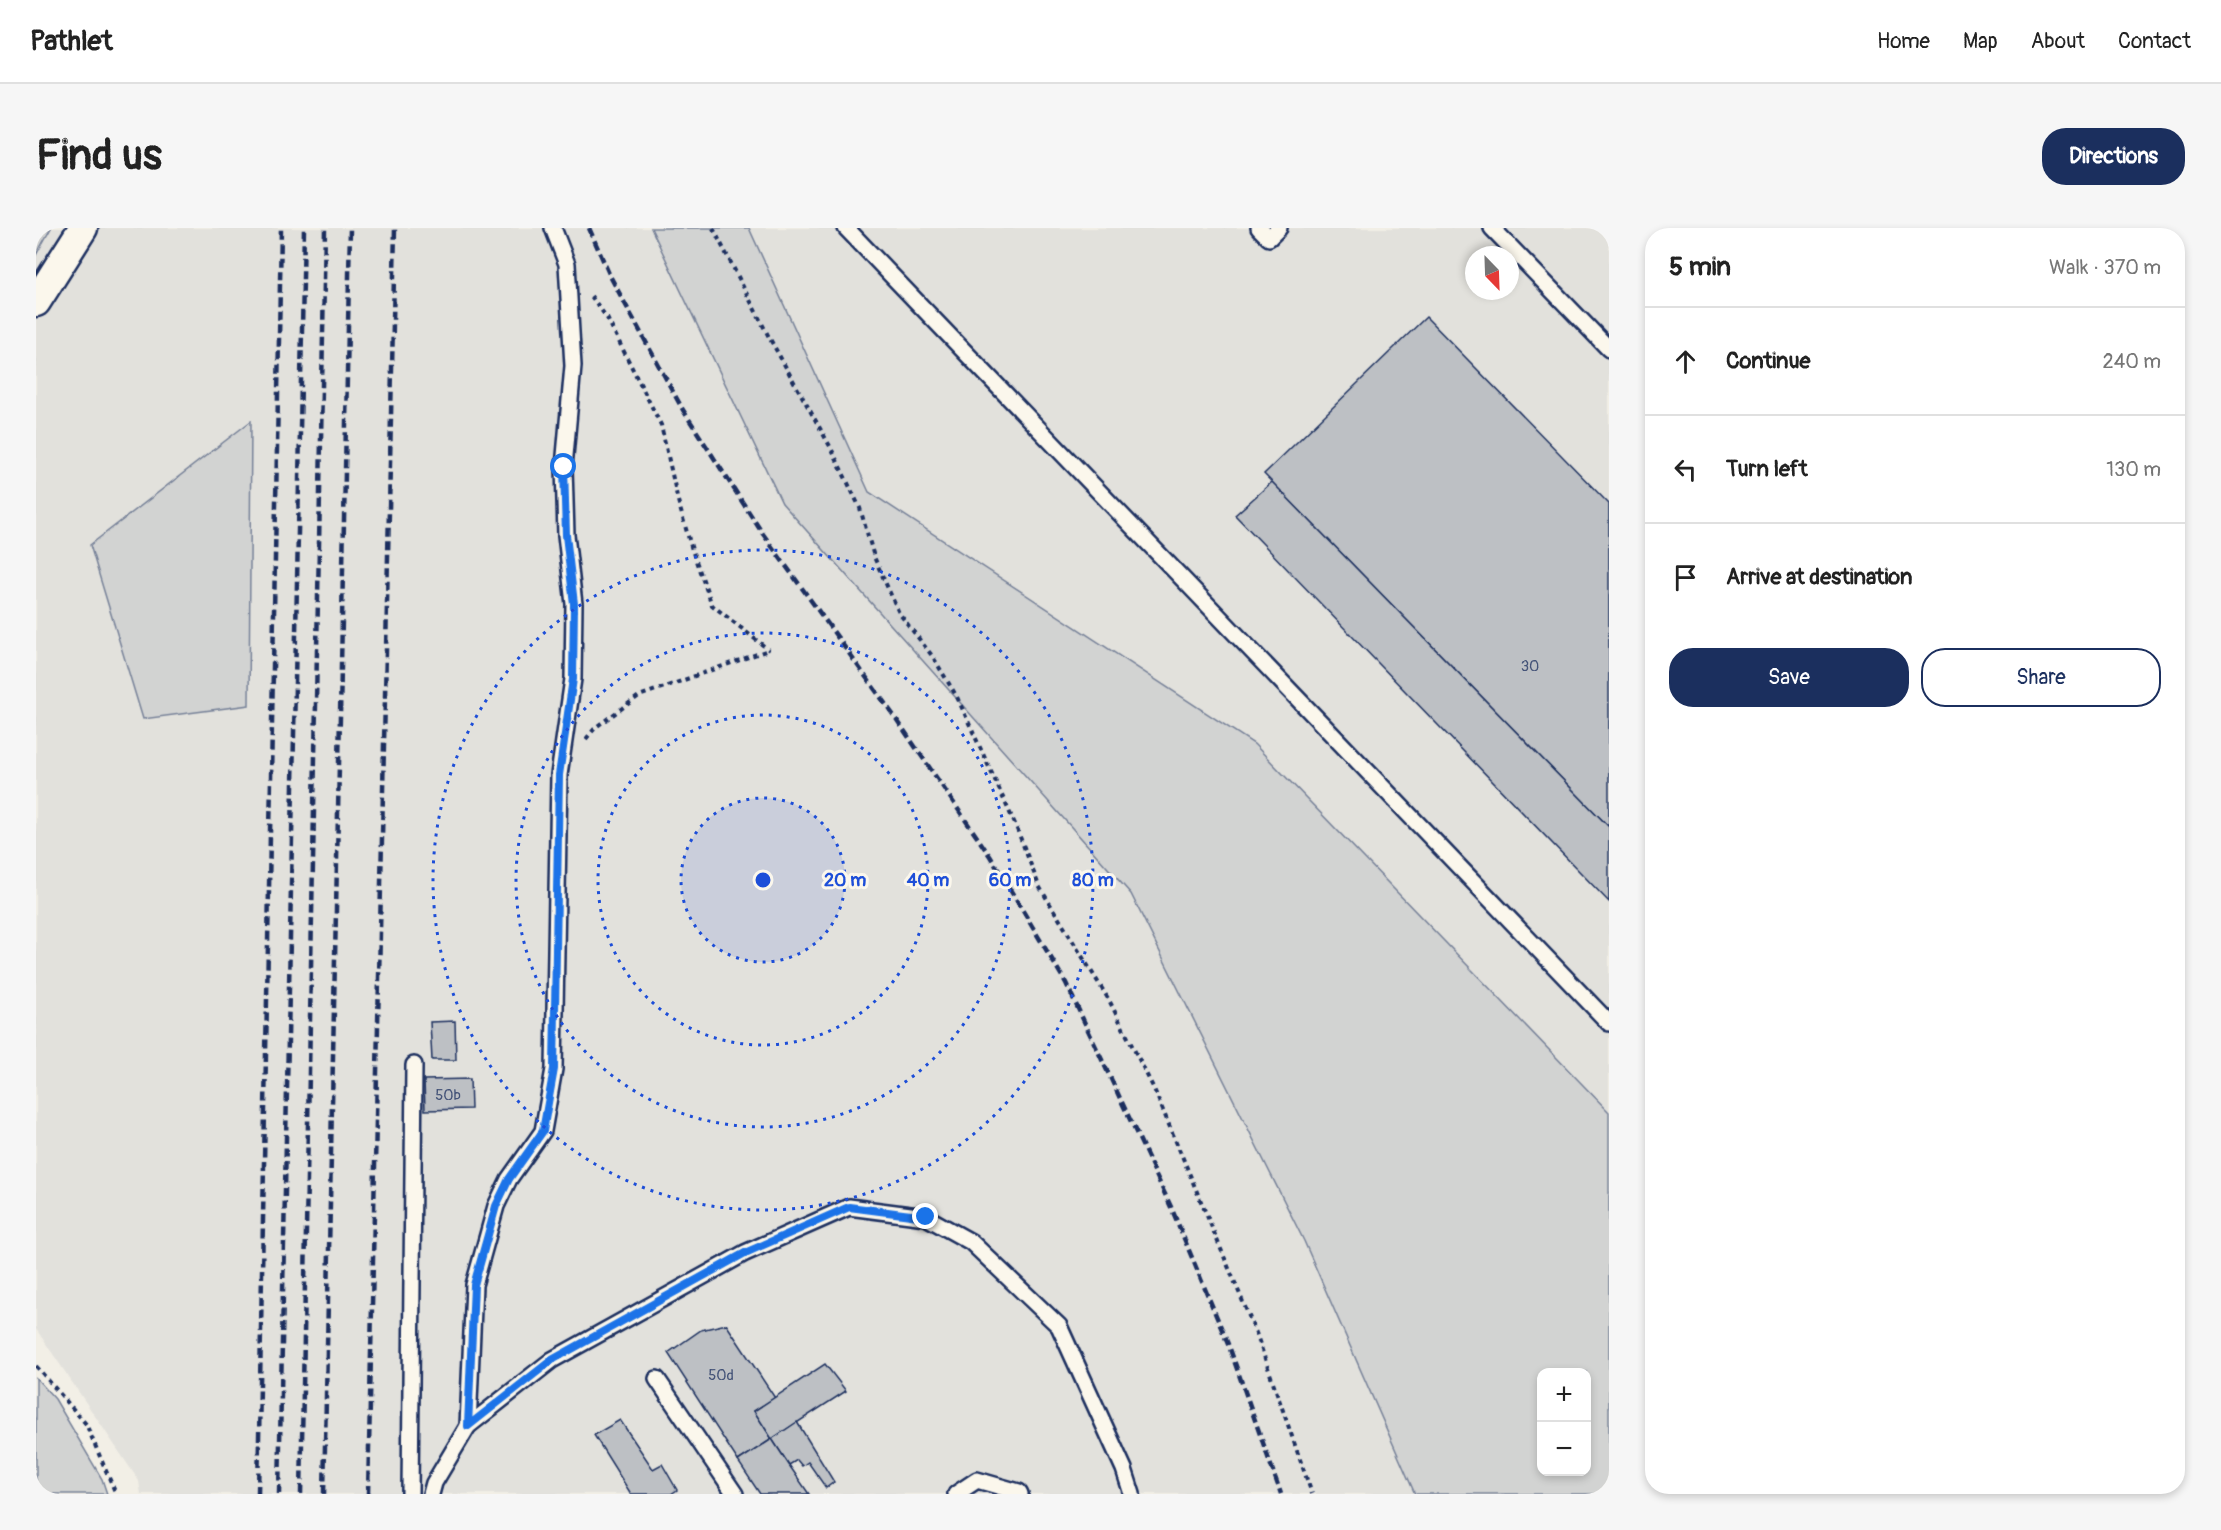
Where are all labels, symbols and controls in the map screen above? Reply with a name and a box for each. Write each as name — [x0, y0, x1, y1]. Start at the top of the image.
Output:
text: Pathlet — [30, 24, 113, 59]
text: Home — [1877, 28, 1930, 55]
text: Map — [1963, 28, 1998, 55]
text: About — [2031, 28, 2085, 55]
text: Contact — [2118, 28, 2191, 55]
button: Directions — [2042, 128, 2185, 185]
text: Find us — [36, 130, 162, 182]
north arrow — [1465, 246, 1519, 300]
text: 5 min — [1669, 251, 1731, 283]
text: Walk · 370 m — [2049, 255, 2161, 280]
icon: ahead — [1669, 345, 1702, 378]
text: Continue — [1726, 347, 1810, 375]
text: 240 m — [2102, 349, 2161, 374]
route start — [550, 453, 576, 479]
icon: left — [1669, 453, 1702, 486]
text: Turn left — [1726, 455, 1808, 483]
text: 130 m — [2106, 457, 2161, 482]
icon: arrive — [1669, 561, 1702, 594]
text: Arrive at destination — [1726, 563, 1912, 591]
button: Save — [1669, 648, 1909, 707]
button: Share — [1921, 648, 2161, 707]
house number: 30 — [1521, 657, 1539, 676]
text: 20 m — [824, 869, 866, 892]
text: 40 m — [907, 869, 949, 892]
text: 60 m — [989, 869, 1031, 892]
text: 80 m — [1072, 869, 1114, 892]
centre of rings — [753, 870, 773, 890]
house number: 50b — [435, 1086, 461, 1105]
route end — [912, 1203, 938, 1229]
house number: 50d — [708, 1366, 734, 1385]
map controls — [1537, 1368, 1591, 1476]
button: + — [1537, 1368, 1591, 1422]
button: − — [1537, 1422, 1591, 1476]

